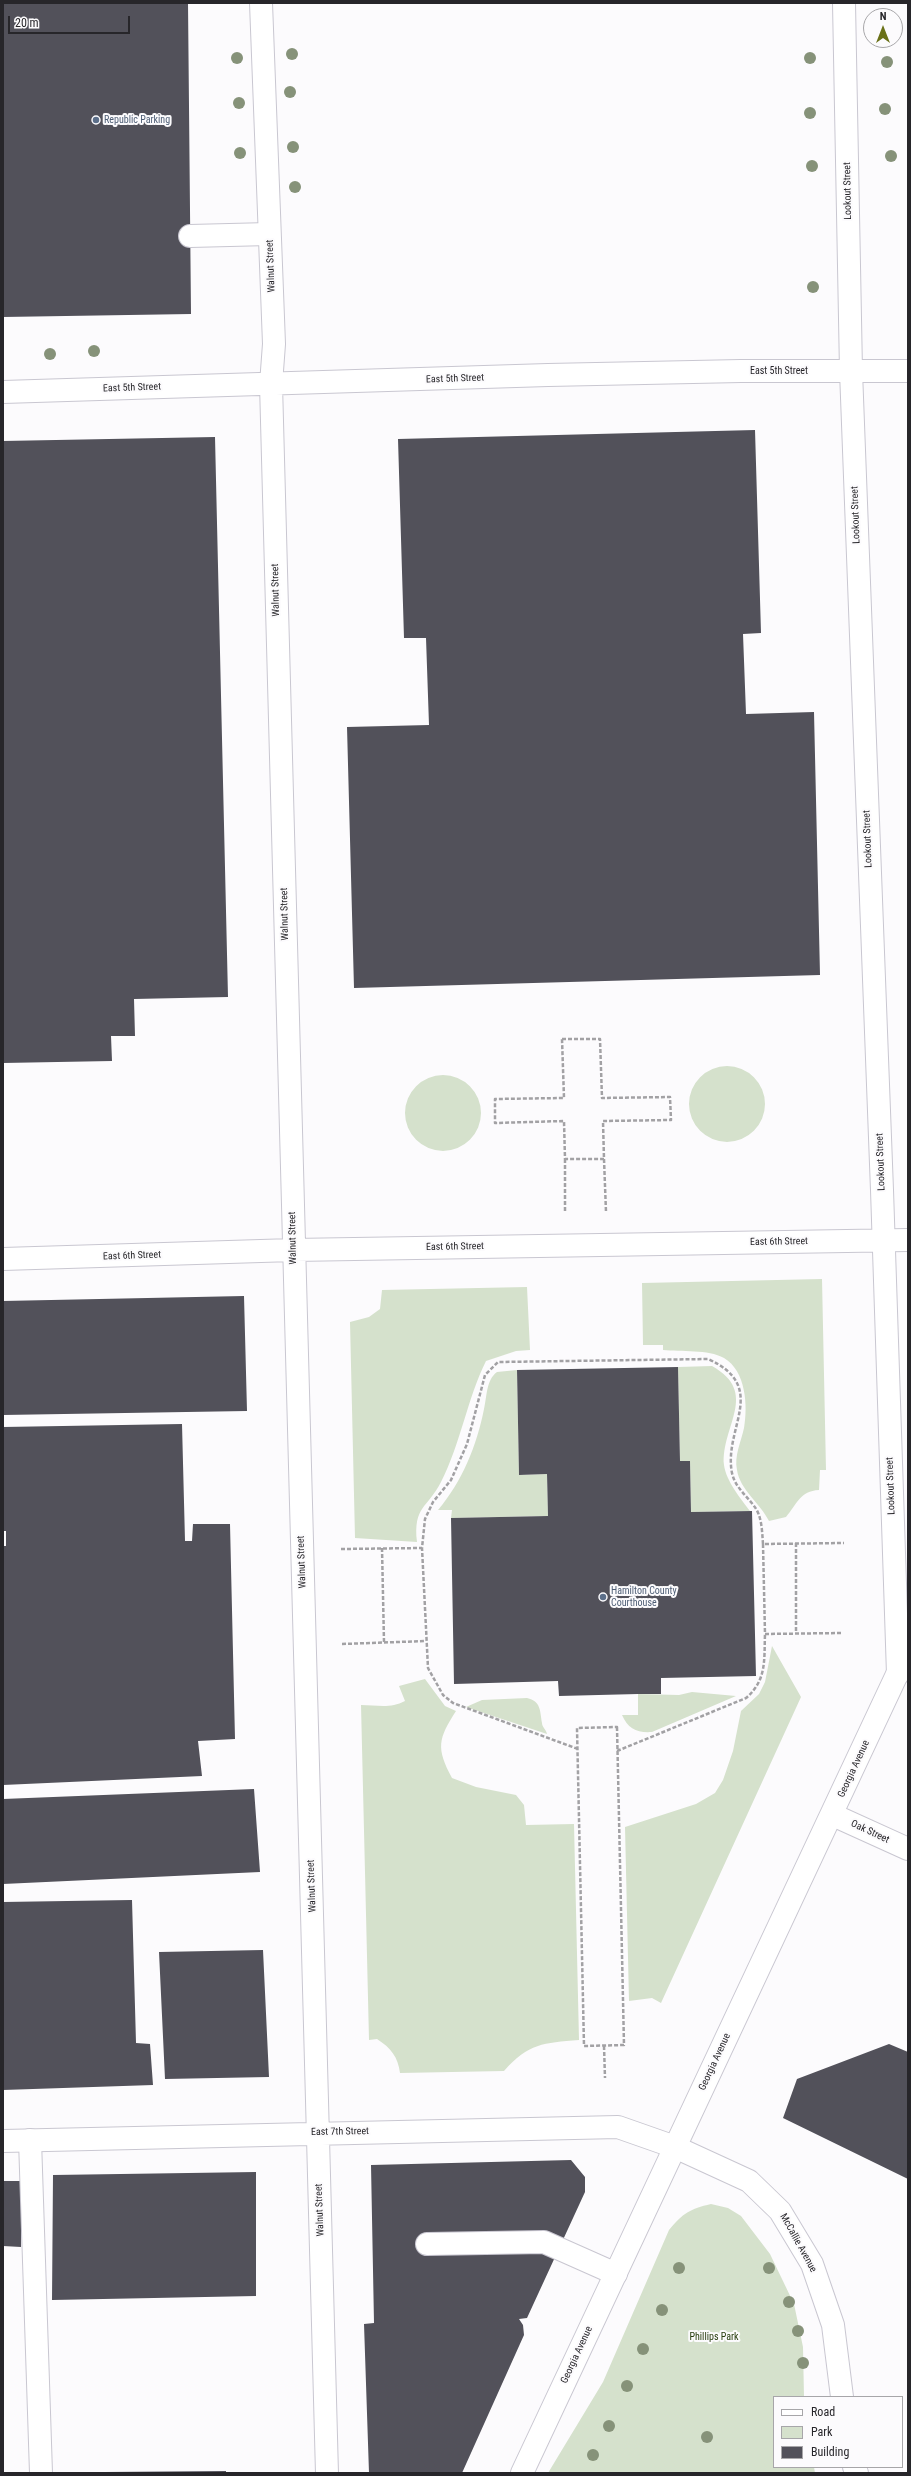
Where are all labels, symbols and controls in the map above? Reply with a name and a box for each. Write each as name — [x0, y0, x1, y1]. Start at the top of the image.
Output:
scale bar — [10, 8, 132, 34]
north arrow — [863, 8, 903, 48]
text: N — [880, 10, 886, 23]
text: 20 m — [15, 16, 39, 30]
place label: Republic Parking — [104, 114, 170, 126]
marker: Republic Parking — [91, 115, 101, 125]
street label: Lookout Street — [841, 162, 855, 220]
street label: Walnut Street — [264, 239, 278, 293]
street label: East 5th Street — [750, 365, 808, 377]
street label: East 5th Street — [426, 372, 484, 386]
street label: East 5th Street — [103, 381, 161, 395]
street label: Lookout Street — [849, 486, 863, 544]
street label: Walnut Street — [270, 563, 282, 617]
street label: Lookout Street — [861, 810, 875, 868]
street label: Walnut Street — [279, 887, 291, 941]
street label: Lookout Street — [874, 1133, 888, 1191]
street label: Walnut Street — [287, 1211, 299, 1265]
street label: East 6th Street — [750, 1235, 808, 1249]
street label: East 6th Street — [426, 1240, 484, 1254]
street label: East 6th Street — [103, 1249, 161, 1263]
street label: Lookout Street — [884, 1457, 898, 1515]
street label: Walnut Street — [295, 1535, 309, 1589]
place label: Hamilton County Courthouse — [611, 1585, 677, 1608]
marker: Hamilton County Courthouse — [598, 1592, 608, 1602]
street label: Georgia Avenue — [836, 1739, 872, 1799]
street label: Oak Street — [849, 1818, 891, 1846]
street label: Walnut Street — [305, 1859, 319, 1913]
street label: Georgia Avenue — [697, 2032, 733, 2092]
street label: East 7th Street — [311, 2125, 369, 2139]
street label: Walnut Street — [313, 2183, 327, 2237]
street label: McCallie Avenue — [777, 2212, 819, 2274]
street label: Georgia Avenue — [559, 2325, 595, 2385]
park label: Phillips Park — [689, 2331, 739, 2343]
legend — [773, 2396, 903, 2468]
text: Road — [811, 2405, 835, 2419]
text: Park — [811, 2425, 832, 2439]
text: Building — [811, 2445, 849, 2459]

